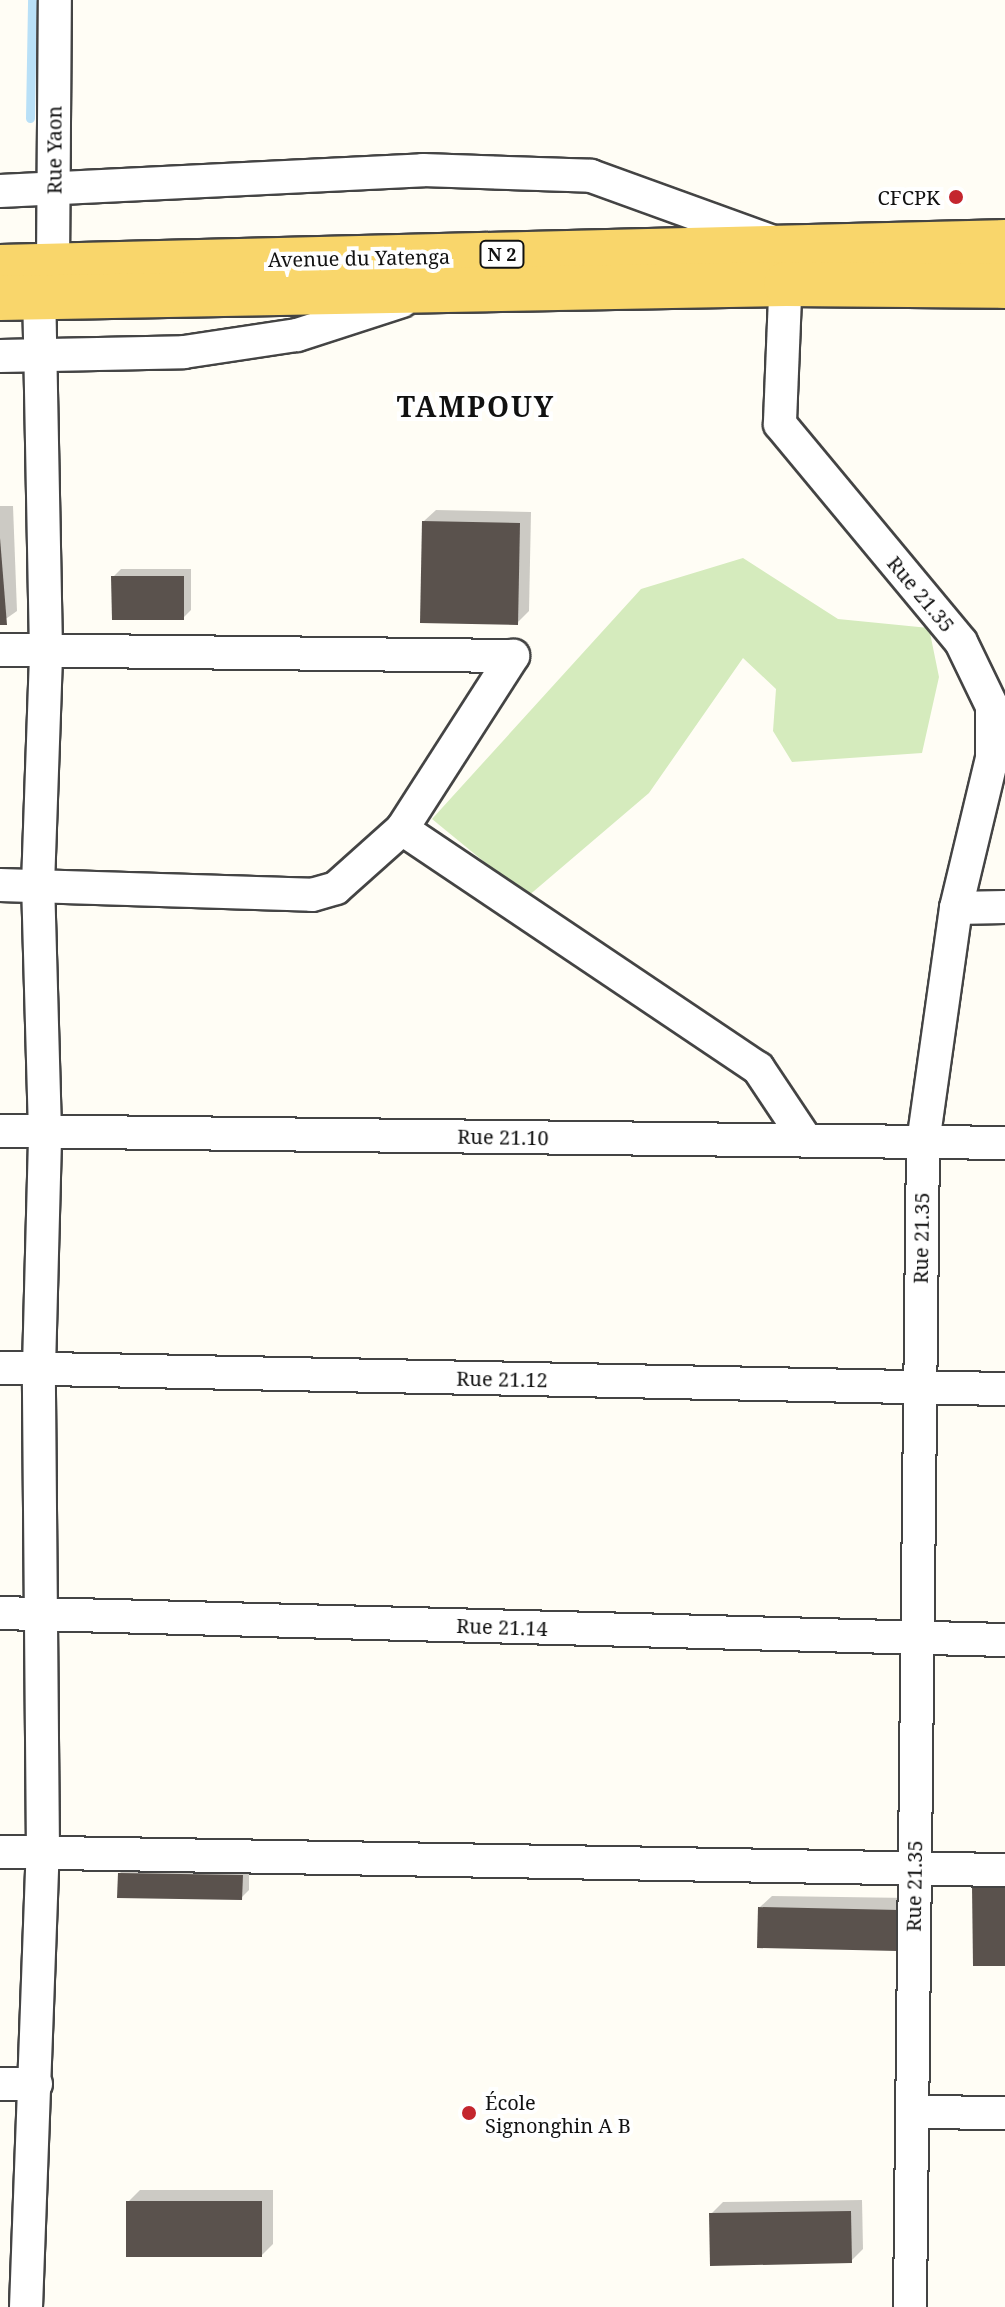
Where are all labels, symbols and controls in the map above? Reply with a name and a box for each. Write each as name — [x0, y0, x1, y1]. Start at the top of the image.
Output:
street label: Rue Yaon — [42, 106, 66, 194]
place label: CFCPK — [878, 185, 940, 209]
marker: CFCPK — [947, 188, 965, 206]
road number: N 2 — [478, 240, 526, 268]
street label: Avenue du Yatenga — [268, 244, 450, 272]
district label: TAMPOUY — [397, 389, 555, 423]
street label: Rue 21.35 — [882, 551, 960, 637]
street label: Rue 21.10 — [457, 1124, 549, 1150]
street label: Rue 21.35 — [908, 1192, 934, 1284]
street label: Rue 21.12 — [456, 1366, 548, 1392]
street label: Rue 21.14 — [456, 1613, 548, 1641]
street label: Rue 21.35 — [901, 1840, 927, 1932]
place label: École Signonghin A B — [485, 2090, 631, 2137]
marker: École Signonghin A B — [460, 2104, 478, 2122]

